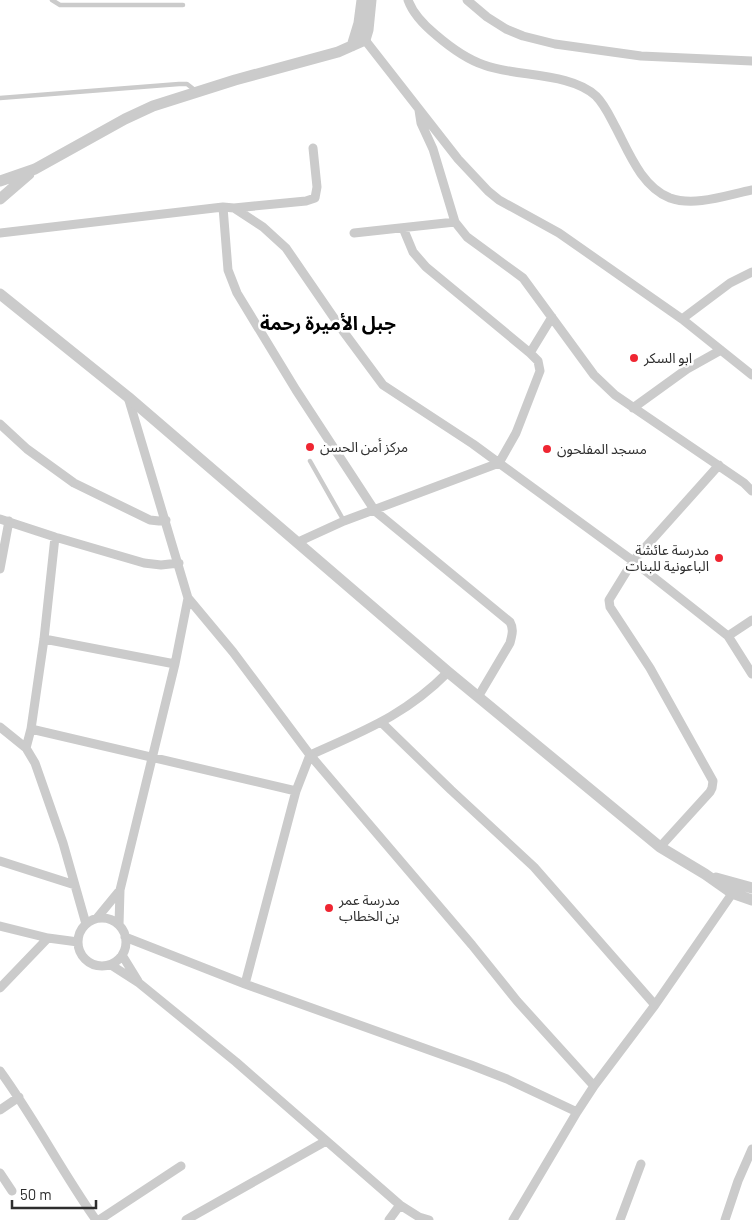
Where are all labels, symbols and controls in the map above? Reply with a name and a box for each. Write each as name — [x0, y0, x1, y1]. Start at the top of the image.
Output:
district label: جبل الأميرة رحمة — [260, 311, 396, 335]
place label: ابو السكر — [643, 349, 692, 367]
marker: ابو السكر — [628, 352, 640, 364]
place label: مركز أمن الحسن — [320, 438, 408, 456]
place label: مسجد المفلحون — [557, 440, 647, 458]
marker: مركز أمن الحسن — [304, 441, 316, 453]
marker: مسجد المفلحون — [541, 443, 553, 455]
place label: مدرسة عائشة الباعونية للبنات — [625, 541, 709, 575]
marker: مدرسة عائشة الباعونية للبنات — [713, 552, 725, 564]
place label: مدرسة عمر بن الخطاب — [338, 891, 400, 925]
marker: مدرسة عمر بن الخطاب — [323, 902, 335, 914]
scale bar — [12, 1178, 96, 1210]
text: 50 m — [20, 1185, 52, 1203]

